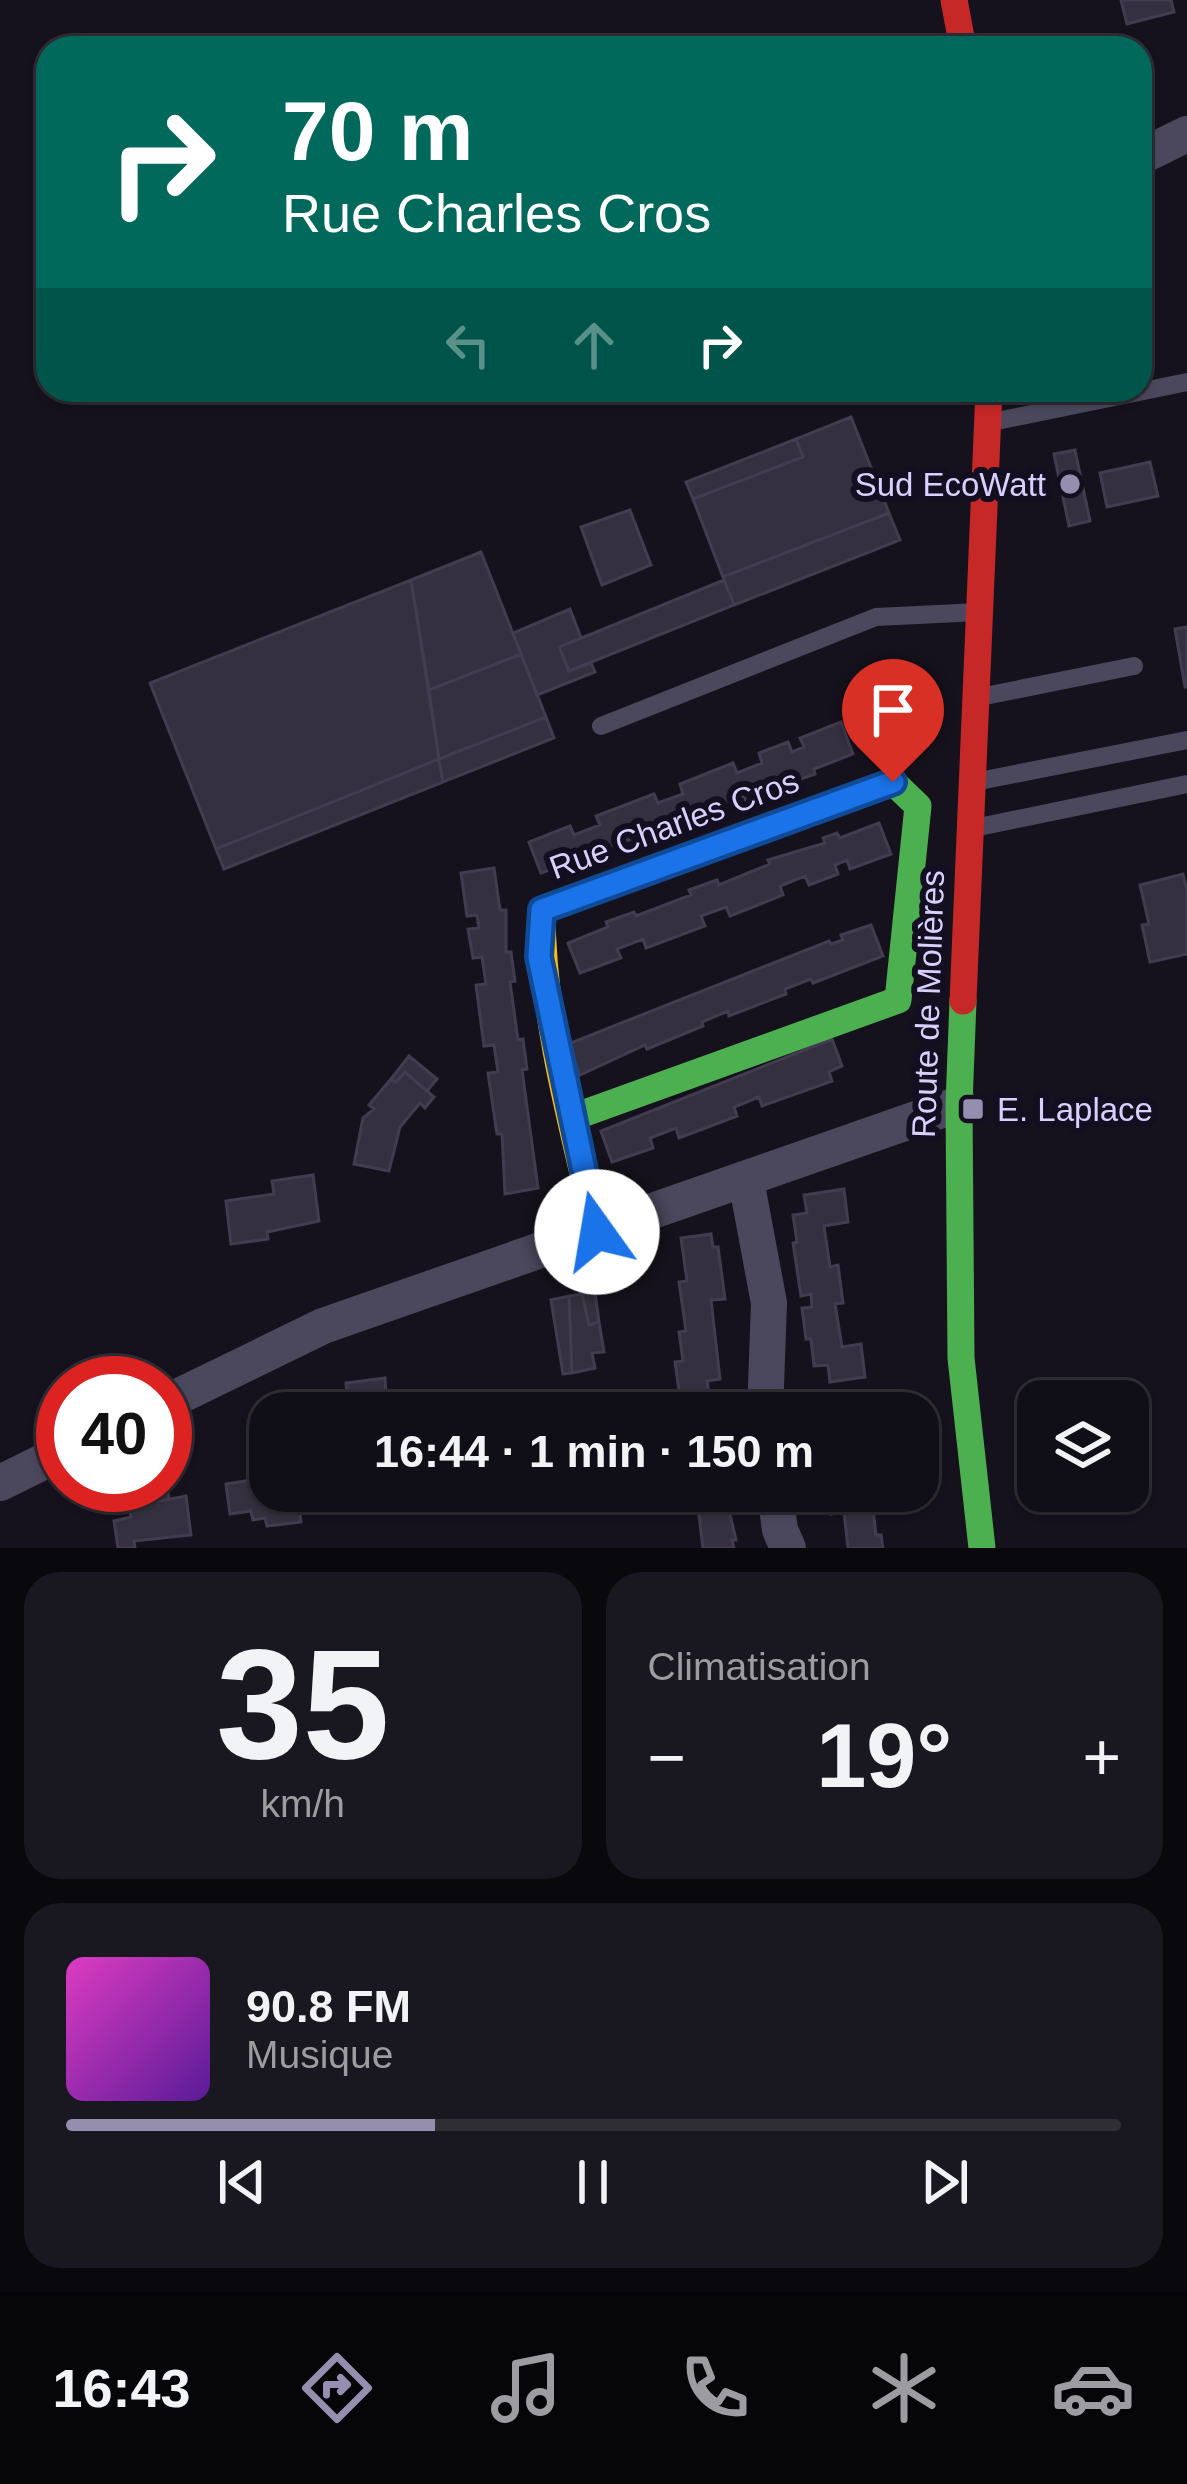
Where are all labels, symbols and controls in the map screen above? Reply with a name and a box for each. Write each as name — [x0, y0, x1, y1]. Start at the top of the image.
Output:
icon: right — [84, 84, 240, 240]
text: 70 m — [282, 84, 473, 178]
text: Rue Charles Cros — [282, 183, 711, 243]
icon: left — [435, 312, 501, 378]
icon: ahead — [561, 312, 627, 378]
icon: right — [687, 312, 753, 378]
place label: Sud EcoWatt — [855, 466, 1046, 503]
marker: Sud EcoWatt — [1057, 471, 1083, 497]
pin — [842, 659, 944, 782]
icon: arrive — [860, 677, 926, 743]
street label: Rue Charles Cros — [544, 762, 804, 886]
street label: Route de Molières — [905, 870, 951, 1138]
place label: E. Laplace — [997, 1091, 1153, 1128]
marker: E. Laplace — [960, 1096, 986, 1122]
position arrow — [534, 1169, 660, 1295]
speed limit sign: 40 — [36, 1356, 192, 1512]
map controls — [1017, 1380, 1149, 1512]
button: layers — [1017, 1380, 1149, 1512]
text: 16:44 · 1 min · 150 m — [374, 1426, 814, 1477]
text: 35 — [216, 1617, 390, 1791]
text: Climatisation — [648, 1645, 871, 1688]
text: 19° — [816, 1706, 952, 1806]
text: − — [648, 1720, 686, 1794]
text: + — [1082, 1720, 1121, 1794]
text: km/h — [260, 1782, 345, 1825]
text: 90.8 FM — [246, 1981, 411, 2032]
text: Musique — [246, 2033, 393, 2076]
icon: previous — [209, 2149, 275, 2215]
icon: pause — [560, 2149, 626, 2215]
icon: next — [912, 2149, 978, 2215]
icon: directions — [295, 2346, 379, 2430]
icon: music — [484, 2346, 568, 2430]
icon: phone — [673, 2346, 757, 2430]
icon: climate — [862, 2346, 946, 2430]
icon: car — [1051, 2346, 1135, 2430]
text: 16:43 — [52, 2358, 191, 2418]

